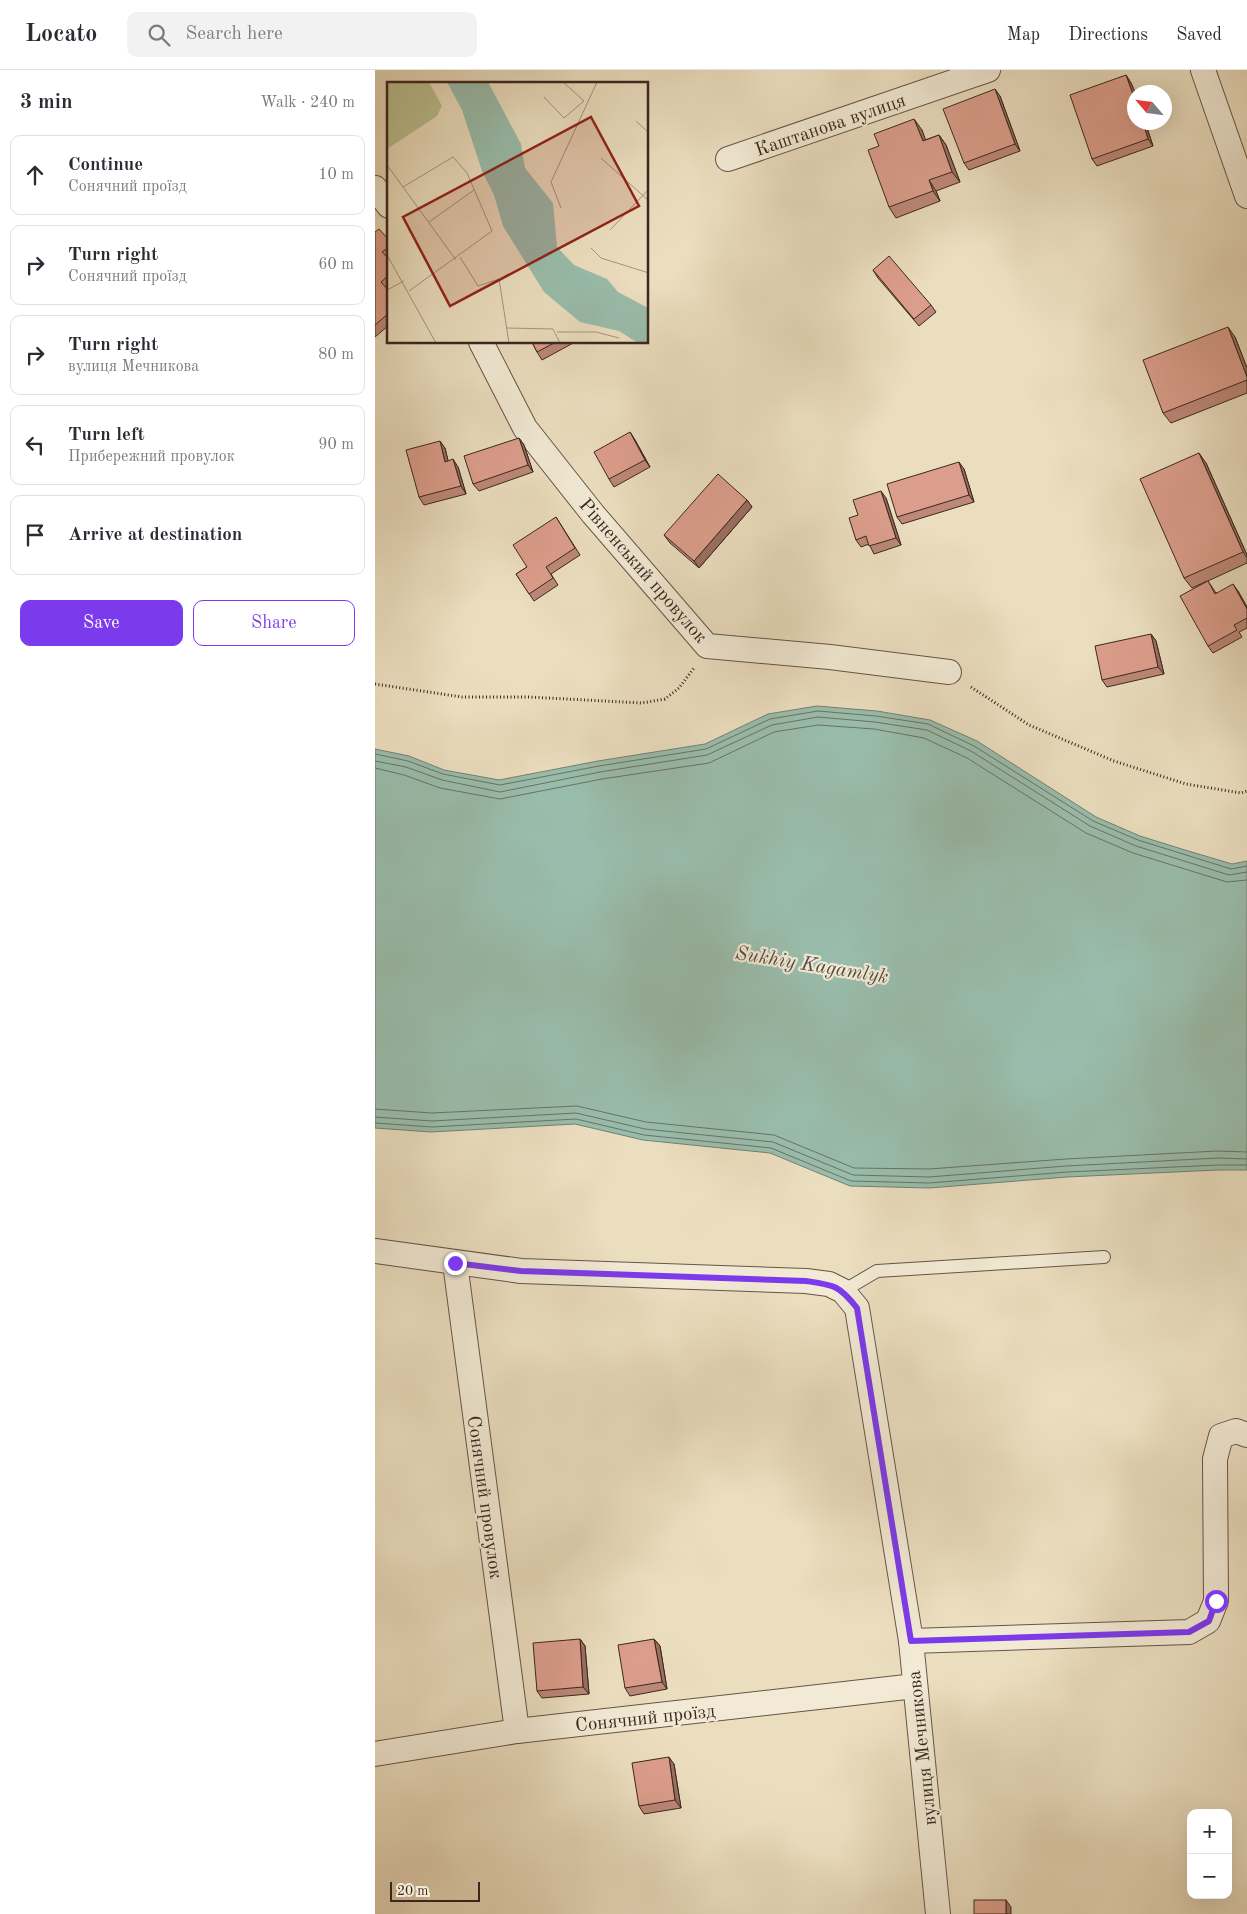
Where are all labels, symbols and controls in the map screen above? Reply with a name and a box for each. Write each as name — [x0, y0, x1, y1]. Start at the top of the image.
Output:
search box — [127, 12, 477, 57]
icon: search — [145, 21, 173, 49]
text: Locato — [25, 23, 97, 47]
text: Search here — [185, 25, 283, 44]
text: Map — [1007, 26, 1040, 44]
text: Directions — [1068, 26, 1148, 44]
text: Saved — [1176, 26, 1222, 44]
inset map — [387, 82, 649, 344]
north arrow — [1127, 85, 1172, 130]
text: 3 min — [20, 92, 73, 113]
street label: Каштанова вулиця — [753, 92, 909, 161]
text: Walk · 240 m — [260, 95, 355, 111]
text: Continue — [68, 156, 143, 175]
icon: ahead — [21, 161, 49, 189]
text: 10 m — [318, 167, 354, 183]
text: Сонячний проїзд — [68, 179, 187, 195]
text: Turn right — [68, 246, 158, 265]
icon: right — [21, 251, 49, 279]
text: 60 m — [318, 257, 354, 273]
text: Сонячний проїзд — [68, 269, 187, 285]
text: Turn right — [68, 336, 158, 355]
icon: right — [21, 341, 49, 369]
text: 80 m — [318, 347, 354, 363]
text: вулиця Мечникова — [68, 359, 199, 375]
text: Turn left — [68, 426, 145, 445]
icon: left — [21, 431, 49, 459]
text: 90 m — [318, 437, 354, 453]
text: Прибережний провулок — [68, 449, 235, 465]
street label: Рівненський провулок — [574, 496, 710, 648]
icon: arrive — [21, 521, 49, 549]
text: Arrive at destination — [68, 526, 242, 545]
button: Save — [20, 600, 183, 646]
button: Share — [193, 600, 355, 646]
water label: Sukhiy Kagamlyk — [734, 944, 890, 988]
route end — [444, 1252, 467, 1275]
street label: Сонячний провулок — [463, 1415, 504, 1581]
route start — [1205, 1590, 1228, 1613]
street label: вулиця Мечникова — [906, 1669, 941, 1826]
street label: Сонячний проїзд — [574, 1703, 717, 1736]
map controls — [1187, 1809, 1232, 1899]
button: + — [1187, 1809, 1232, 1854]
button: − — [1187, 1854, 1232, 1899]
scale bar — [390, 1879, 480, 1902]
text: 20 m — [397, 1884, 428, 1898]

